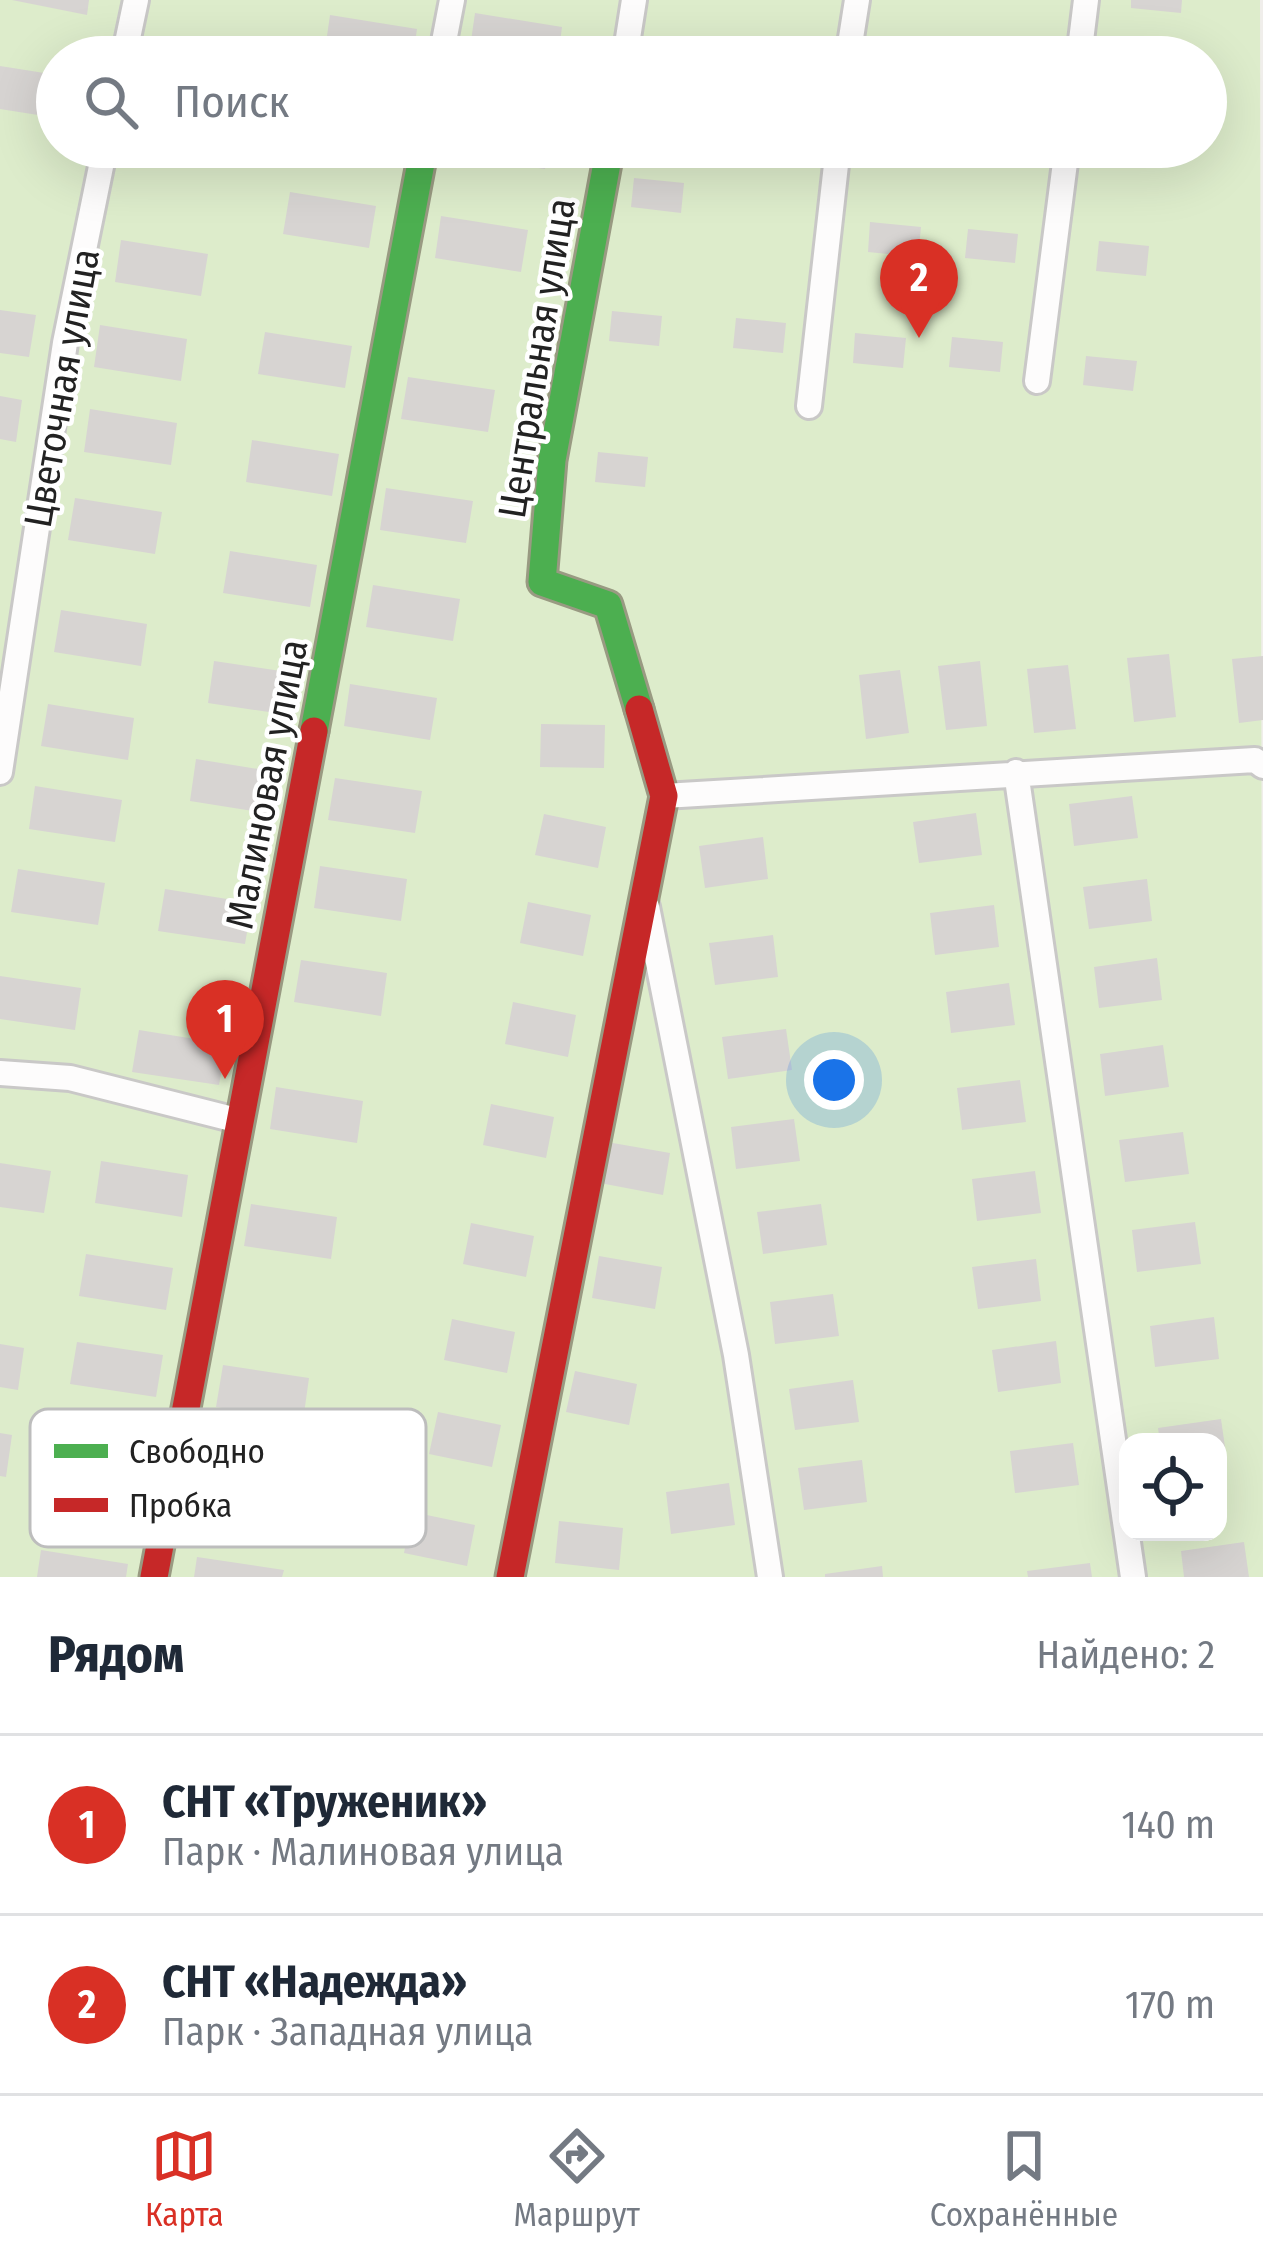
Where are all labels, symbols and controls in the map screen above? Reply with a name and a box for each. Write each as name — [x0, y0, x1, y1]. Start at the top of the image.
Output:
search box — [36, 36, 1227, 168]
icon: search — [78, 69, 144, 135]
text: Поиск — [174, 75, 289, 129]
street label: Центральная улица — [489, 195, 585, 521]
pin: 2 — [880, 239, 958, 338]
street label: Цветочная улица — [15, 245, 109, 531]
street label: Малиновая улица — [216, 636, 318, 933]
pin: 1 — [186, 980, 264, 1079]
your location — [804, 1050, 864, 1110]
legend — [30, 1409, 426, 1547]
text: Свободно — [129, 1432, 265, 1472]
map controls — [1119, 1433, 1227, 1541]
button: locate — [1119, 1433, 1227, 1541]
text: Пробка — [129, 1486, 232, 1526]
text: Рядом — [48, 1624, 184, 1686]
text: Найдено: 2 — [1037, 1632, 1215, 1678]
text: СНТ «Труженик» — [162, 1775, 487, 1829]
text: 1 — [79, 1802, 95, 1848]
text: 140 m — [1121, 1802, 1215, 1848]
text: Парк · Малиновая улица — [162, 1829, 564, 1875]
text: СНТ «Надежда» — [162, 1955, 467, 2009]
text: 2 — [78, 1982, 96, 2028]
text: 170 m — [1125, 1982, 1215, 2028]
text: Парк · Западная улица — [162, 2009, 533, 2055]
tab: Карта — [145, 2123, 224, 2235]
tab: Маршрут — [514, 2123, 640, 2235]
tab: Сохранённые — [930, 2123, 1118, 2235]

